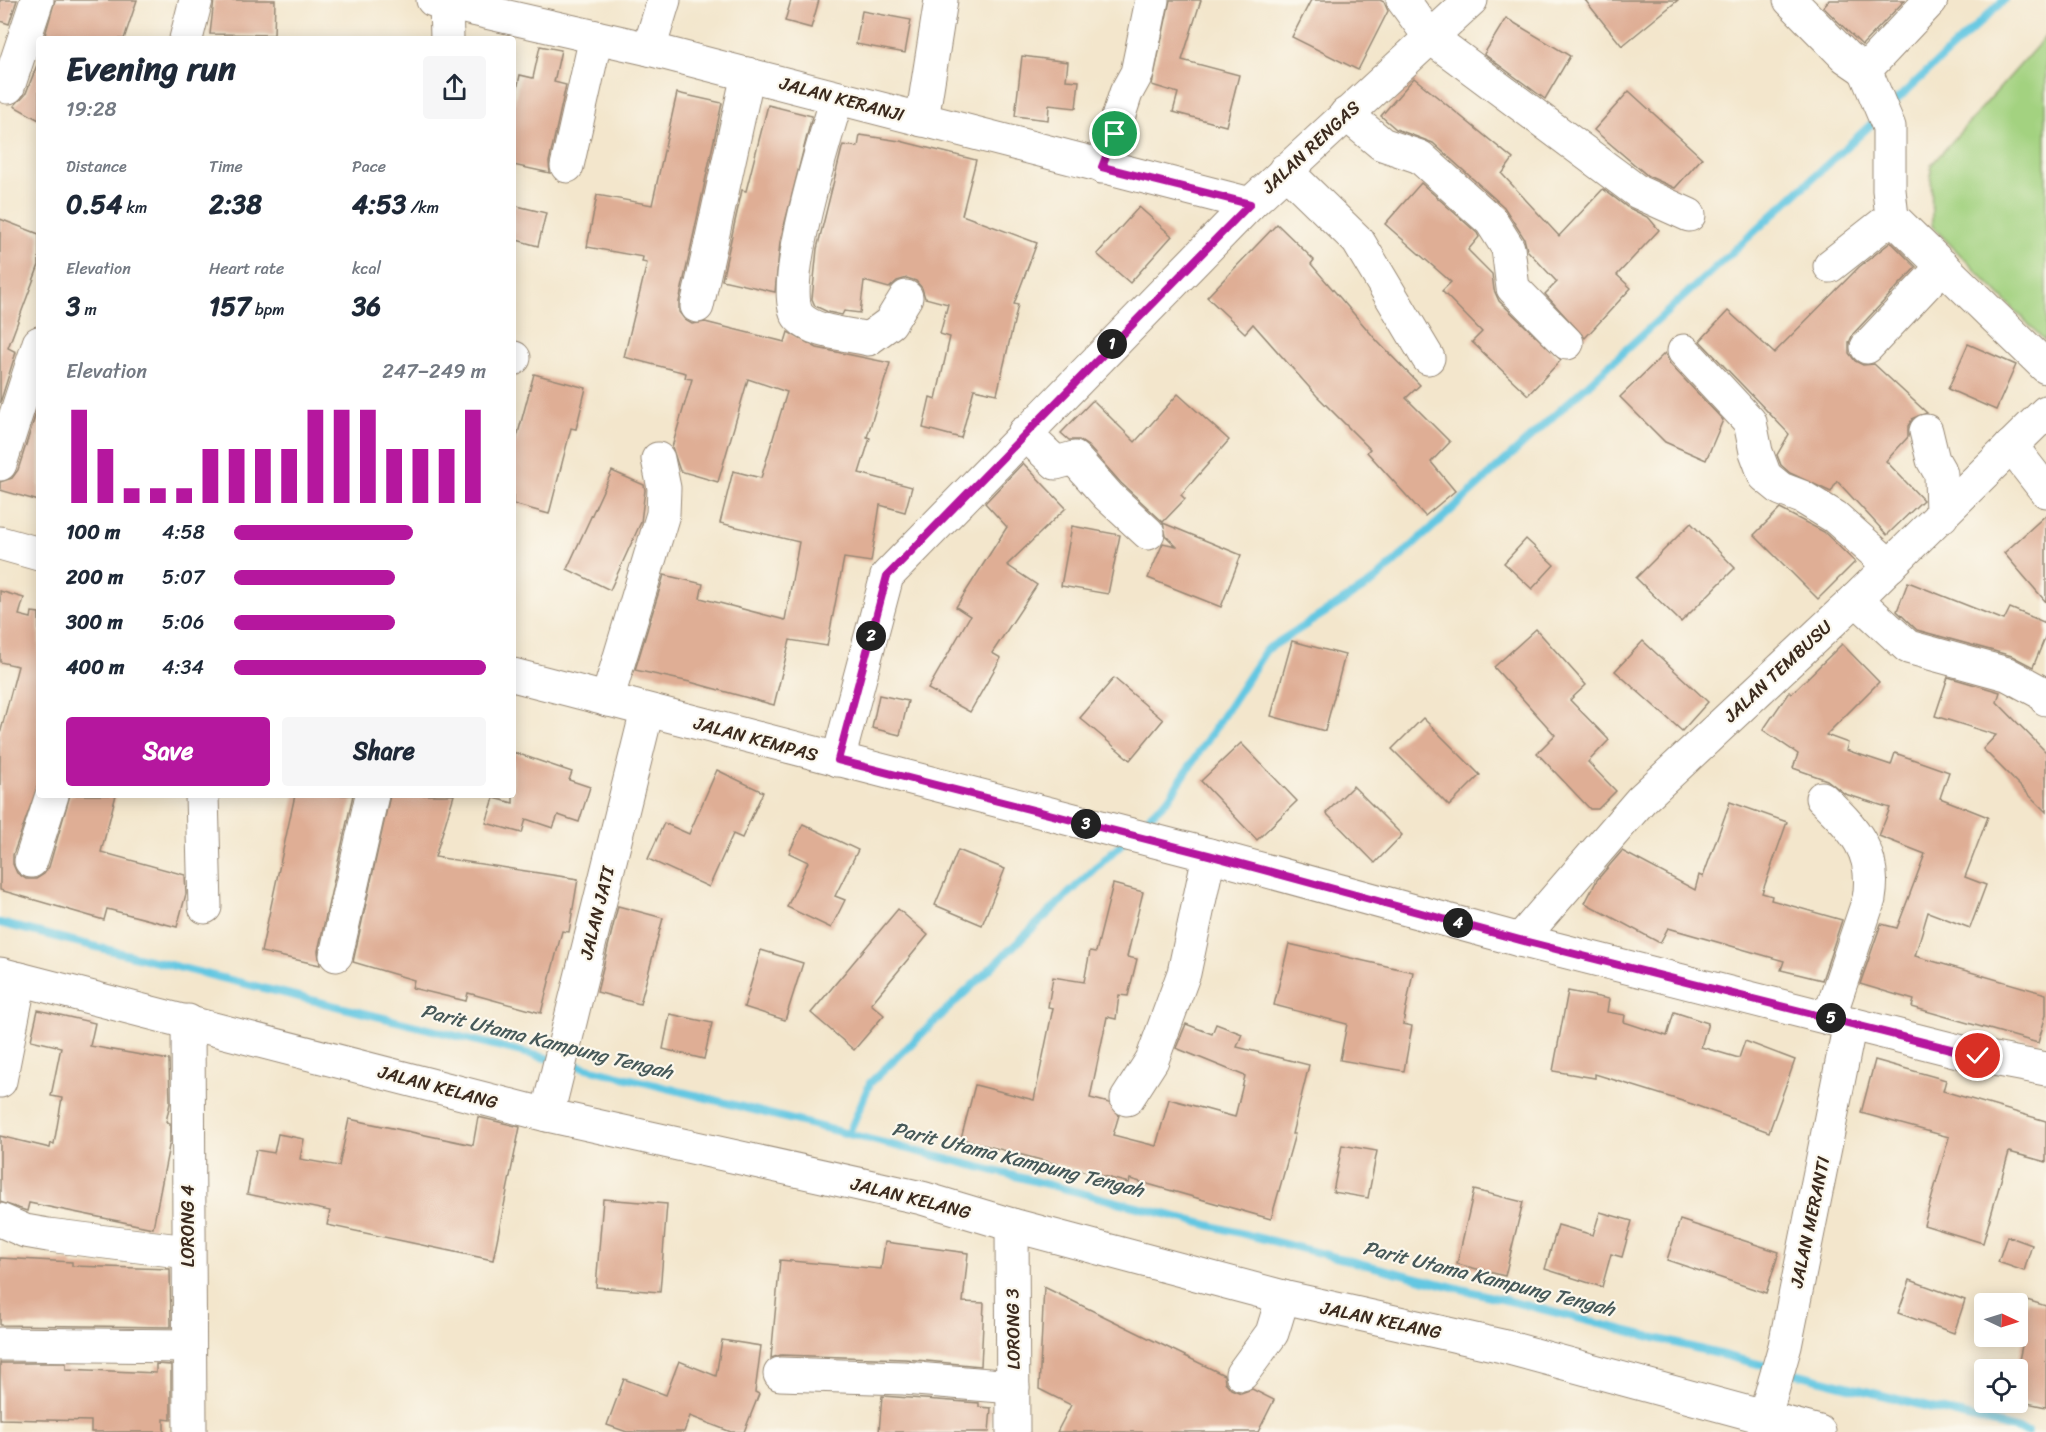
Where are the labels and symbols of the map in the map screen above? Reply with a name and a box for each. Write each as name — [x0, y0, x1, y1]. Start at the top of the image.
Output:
street label: JALAN KERANJI — [775, 67, 908, 131]
street label: JALAN RENGAS — [1253, 93, 1368, 202]
pin — [1089, 108, 1140, 159]
pin: 1 — [1097, 329, 1127, 359]
street label: JALAN TEMBUSU — [1715, 612, 1840, 731]
pin: 2 — [856, 621, 886, 651]
street label: JALAN KEMPAS — [689, 707, 822, 771]
pin: 3 — [1071, 809, 1101, 839]
street label: JALAN JATI — [570, 862, 624, 964]
pin: 4 — [1443, 908, 1473, 938]
water label: Parit Utama Kampung Tengah — [418, 993, 679, 1090]
pin: 5 — [1816, 1003, 1846, 1033]
pin — [1952, 1030, 2003, 1081]
street label: JALAN KELANG — [374, 1055, 502, 1119]
water label: Parit Utama Kampung Tengah — [889, 1111, 1150, 1208]
street label: JALAN MERANTI — [1780, 1153, 1840, 1291]
street label: JALAN KELANG — [847, 1167, 975, 1229]
street label: LORONG 4 — [172, 1185, 204, 1267]
water label: Parit Utama Kampung Tengah — [1360, 1230, 1621, 1327]
street label: LORONG 3 — [996, 1288, 1030, 1370]
street label: JALAN KELANG — [1317, 1291, 1445, 1349]
north arrow — [1974, 1293, 2028, 1347]

